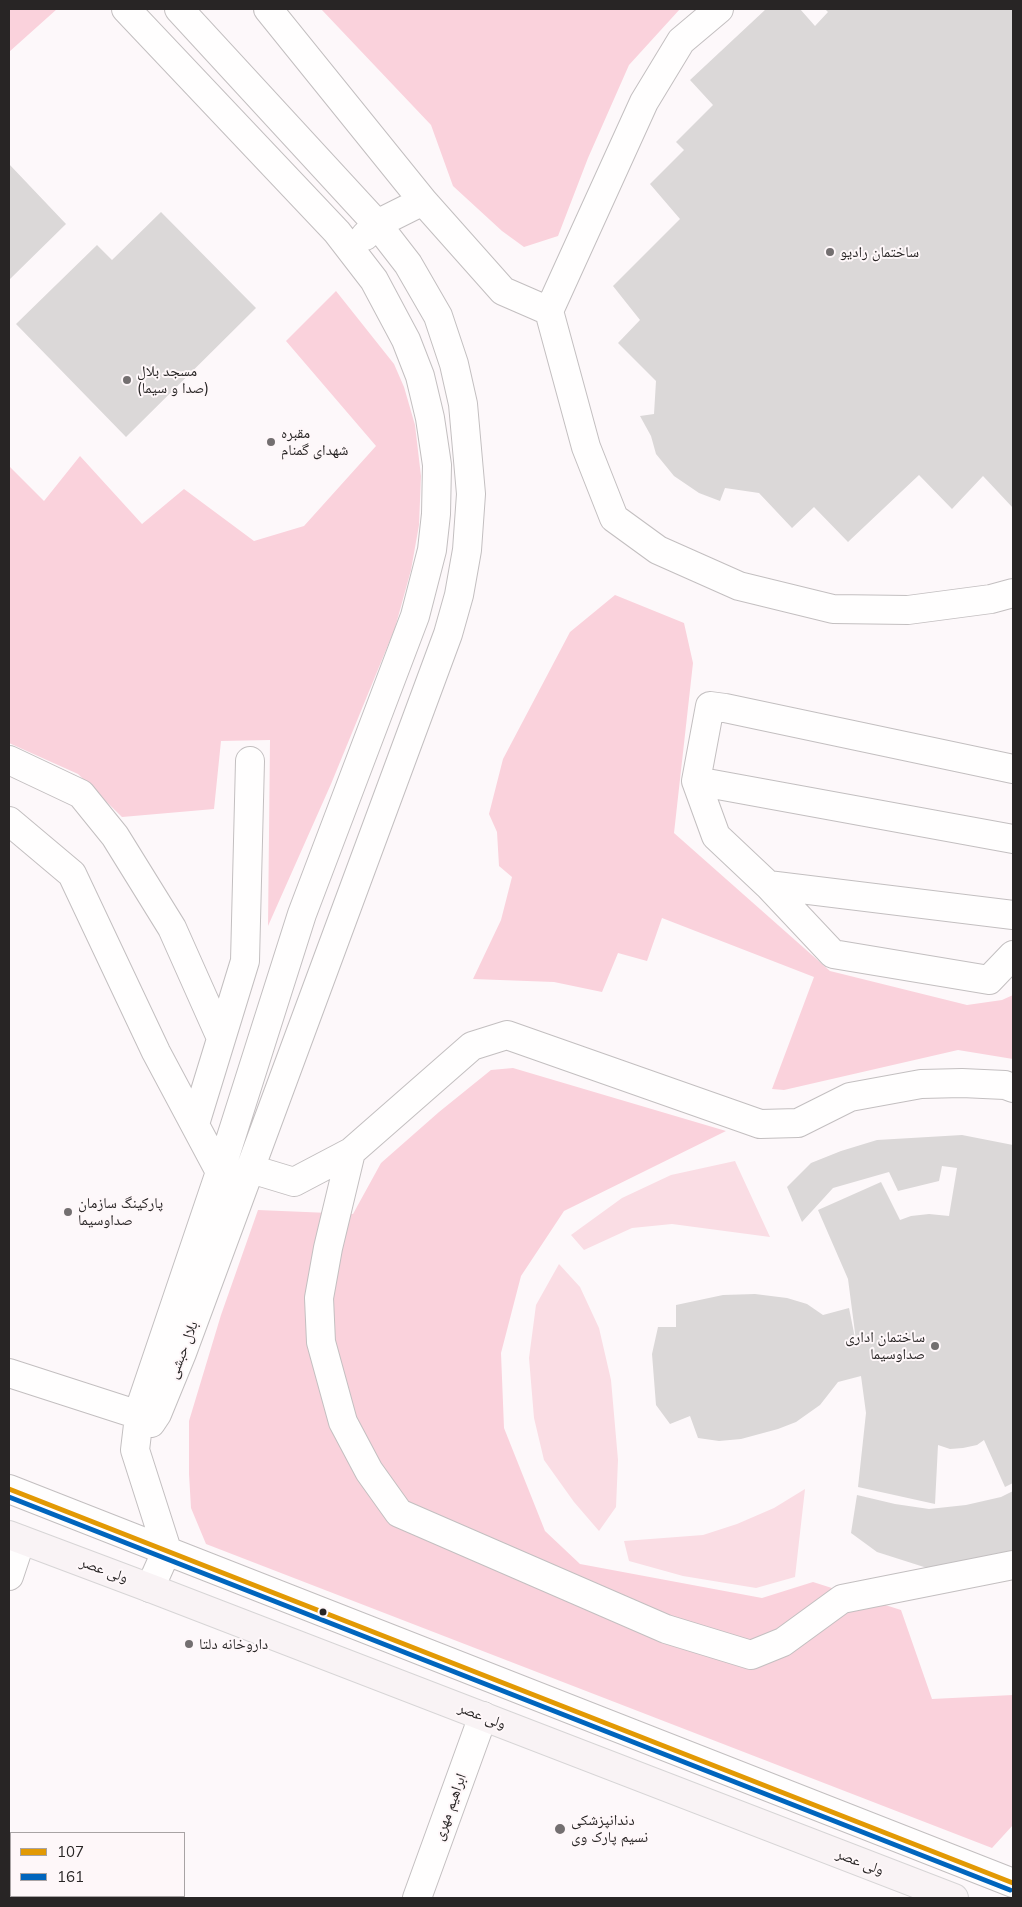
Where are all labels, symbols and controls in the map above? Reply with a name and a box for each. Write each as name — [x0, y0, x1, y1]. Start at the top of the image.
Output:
place label: ساختمان رادیو — [840, 243, 919, 261]
marker: ساختمان رادیو — [824, 246, 836, 258]
place label: مسجد بلال (صدا و سیما) — [137, 362, 209, 397]
marker: مسجد بلال (صدا و سیما) — [121, 374, 133, 386]
place label: مقبره شهدای گمنام — [281, 424, 348, 459]
marker: مقبره شهدای گمنام — [265, 436, 277, 448]
place label: پارکینگ سازمان صداوسیما — [78, 1194, 163, 1229]
marker: پارکینگ سازمان صداوسیما — [62, 1206, 74, 1218]
street label: بلال حبشی — [164, 1319, 202, 1381]
place label: ساختمان اداری صداوسیما — [845, 1328, 925, 1363]
marker: ساختمان اداری صداوسیما — [929, 1340, 941, 1352]
street label: ولی عصر — [78, 1553, 130, 1587]
unlabelled marker — [318, 1607, 328, 1617]
place label: داروخانه دلتا — [199, 1635, 268, 1653]
marker: داروخانه دلتا — [183, 1638, 195, 1650]
street label: ولی عصر — [456, 1699, 508, 1733]
street label: ابراهیم مهری — [430, 1771, 470, 1843]
place label: دندانپزشکی نسیم پارک وی — [571, 1811, 648, 1846]
marker: دندانپزشکی نسیم پارک وی — [553, 1822, 567, 1836]
legend — [10, 1832, 185, 1897]
text: 107 — [57, 1842, 84, 1861]
street label: ولی عصر — [834, 1845, 886, 1879]
text: 161 — [57, 1867, 84, 1886]

